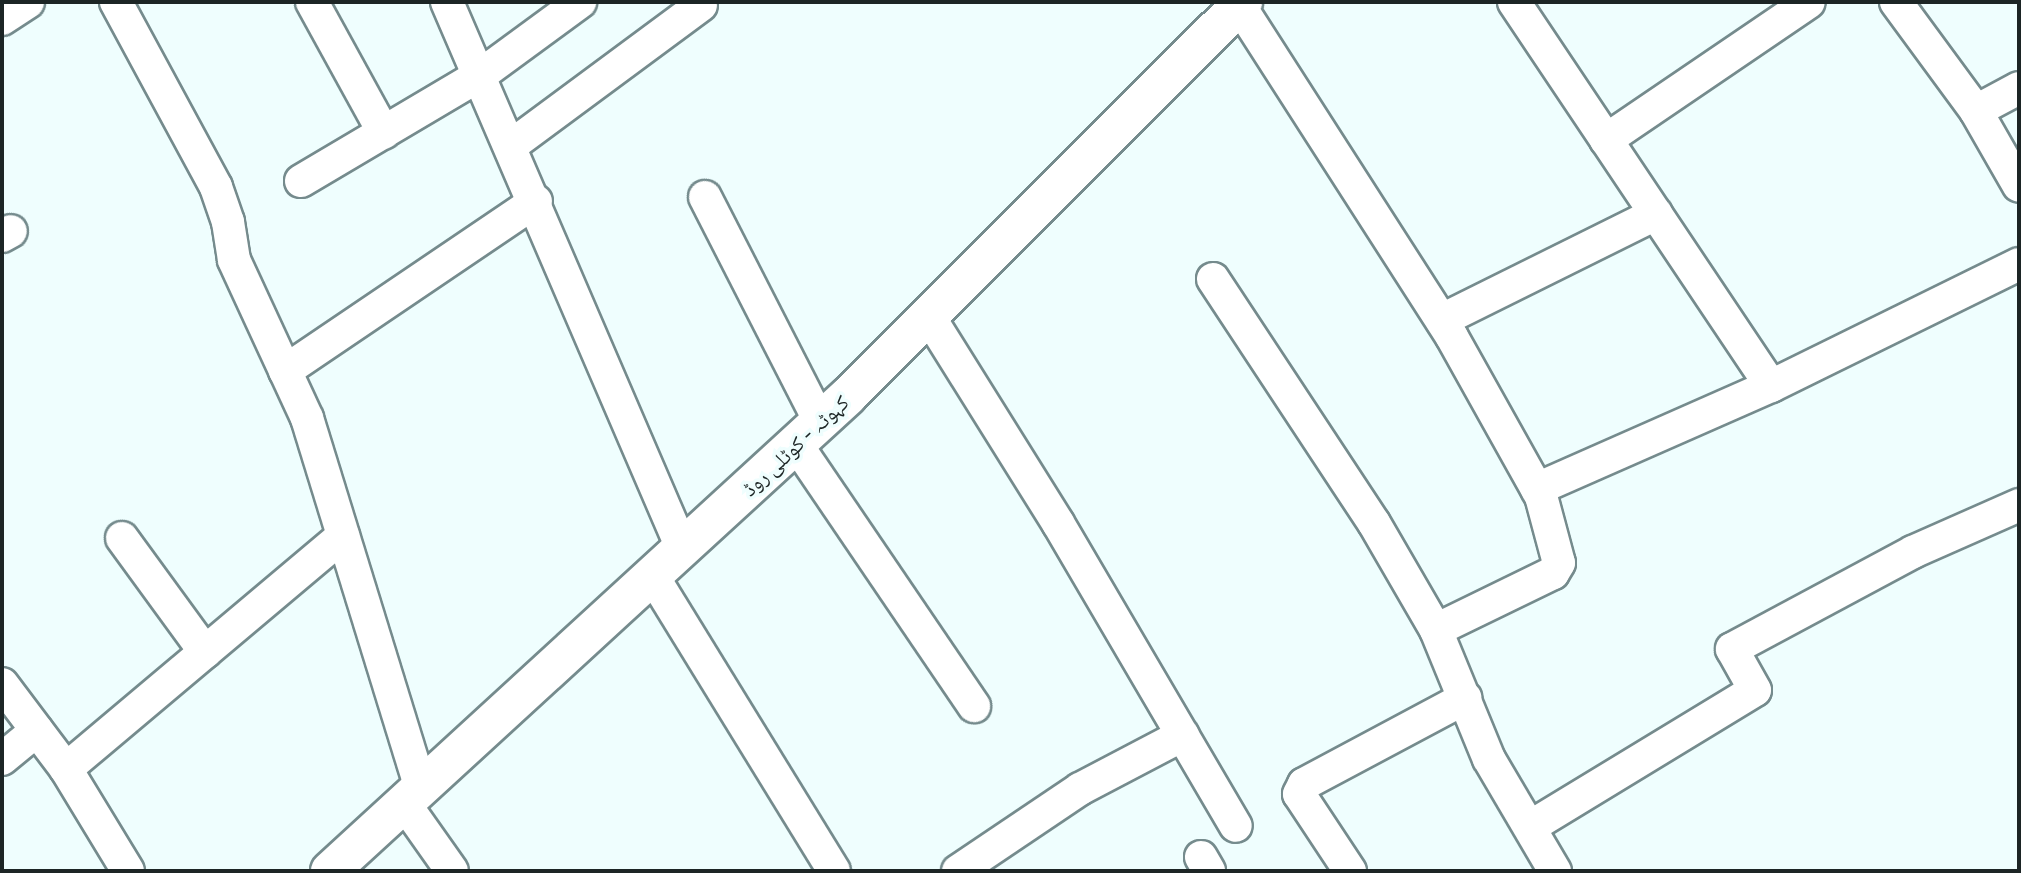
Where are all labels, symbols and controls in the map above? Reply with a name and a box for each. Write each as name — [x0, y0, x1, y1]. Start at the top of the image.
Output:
street label: کہوٹہ - کوٹلی روڈ — [736, 389, 854, 501]

